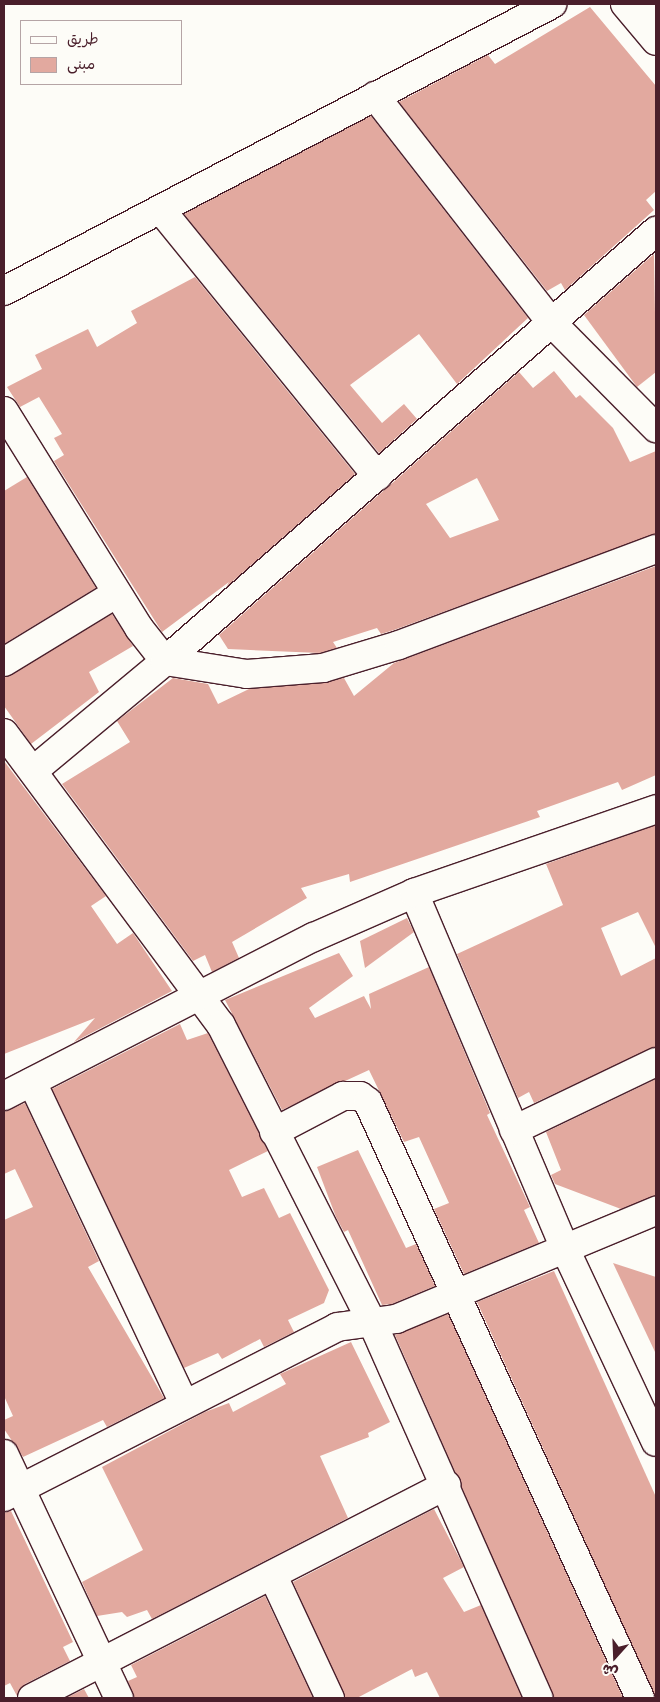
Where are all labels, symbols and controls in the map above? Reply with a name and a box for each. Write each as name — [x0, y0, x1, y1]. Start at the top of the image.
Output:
legend — [20, 20, 182, 85]
text: طريق — [67, 29, 99, 49]
text: مبنى — [67, 54, 95, 74]
north arrow — [590, 1632, 640, 1682]
text: ش — [600, 1660, 620, 1682]

